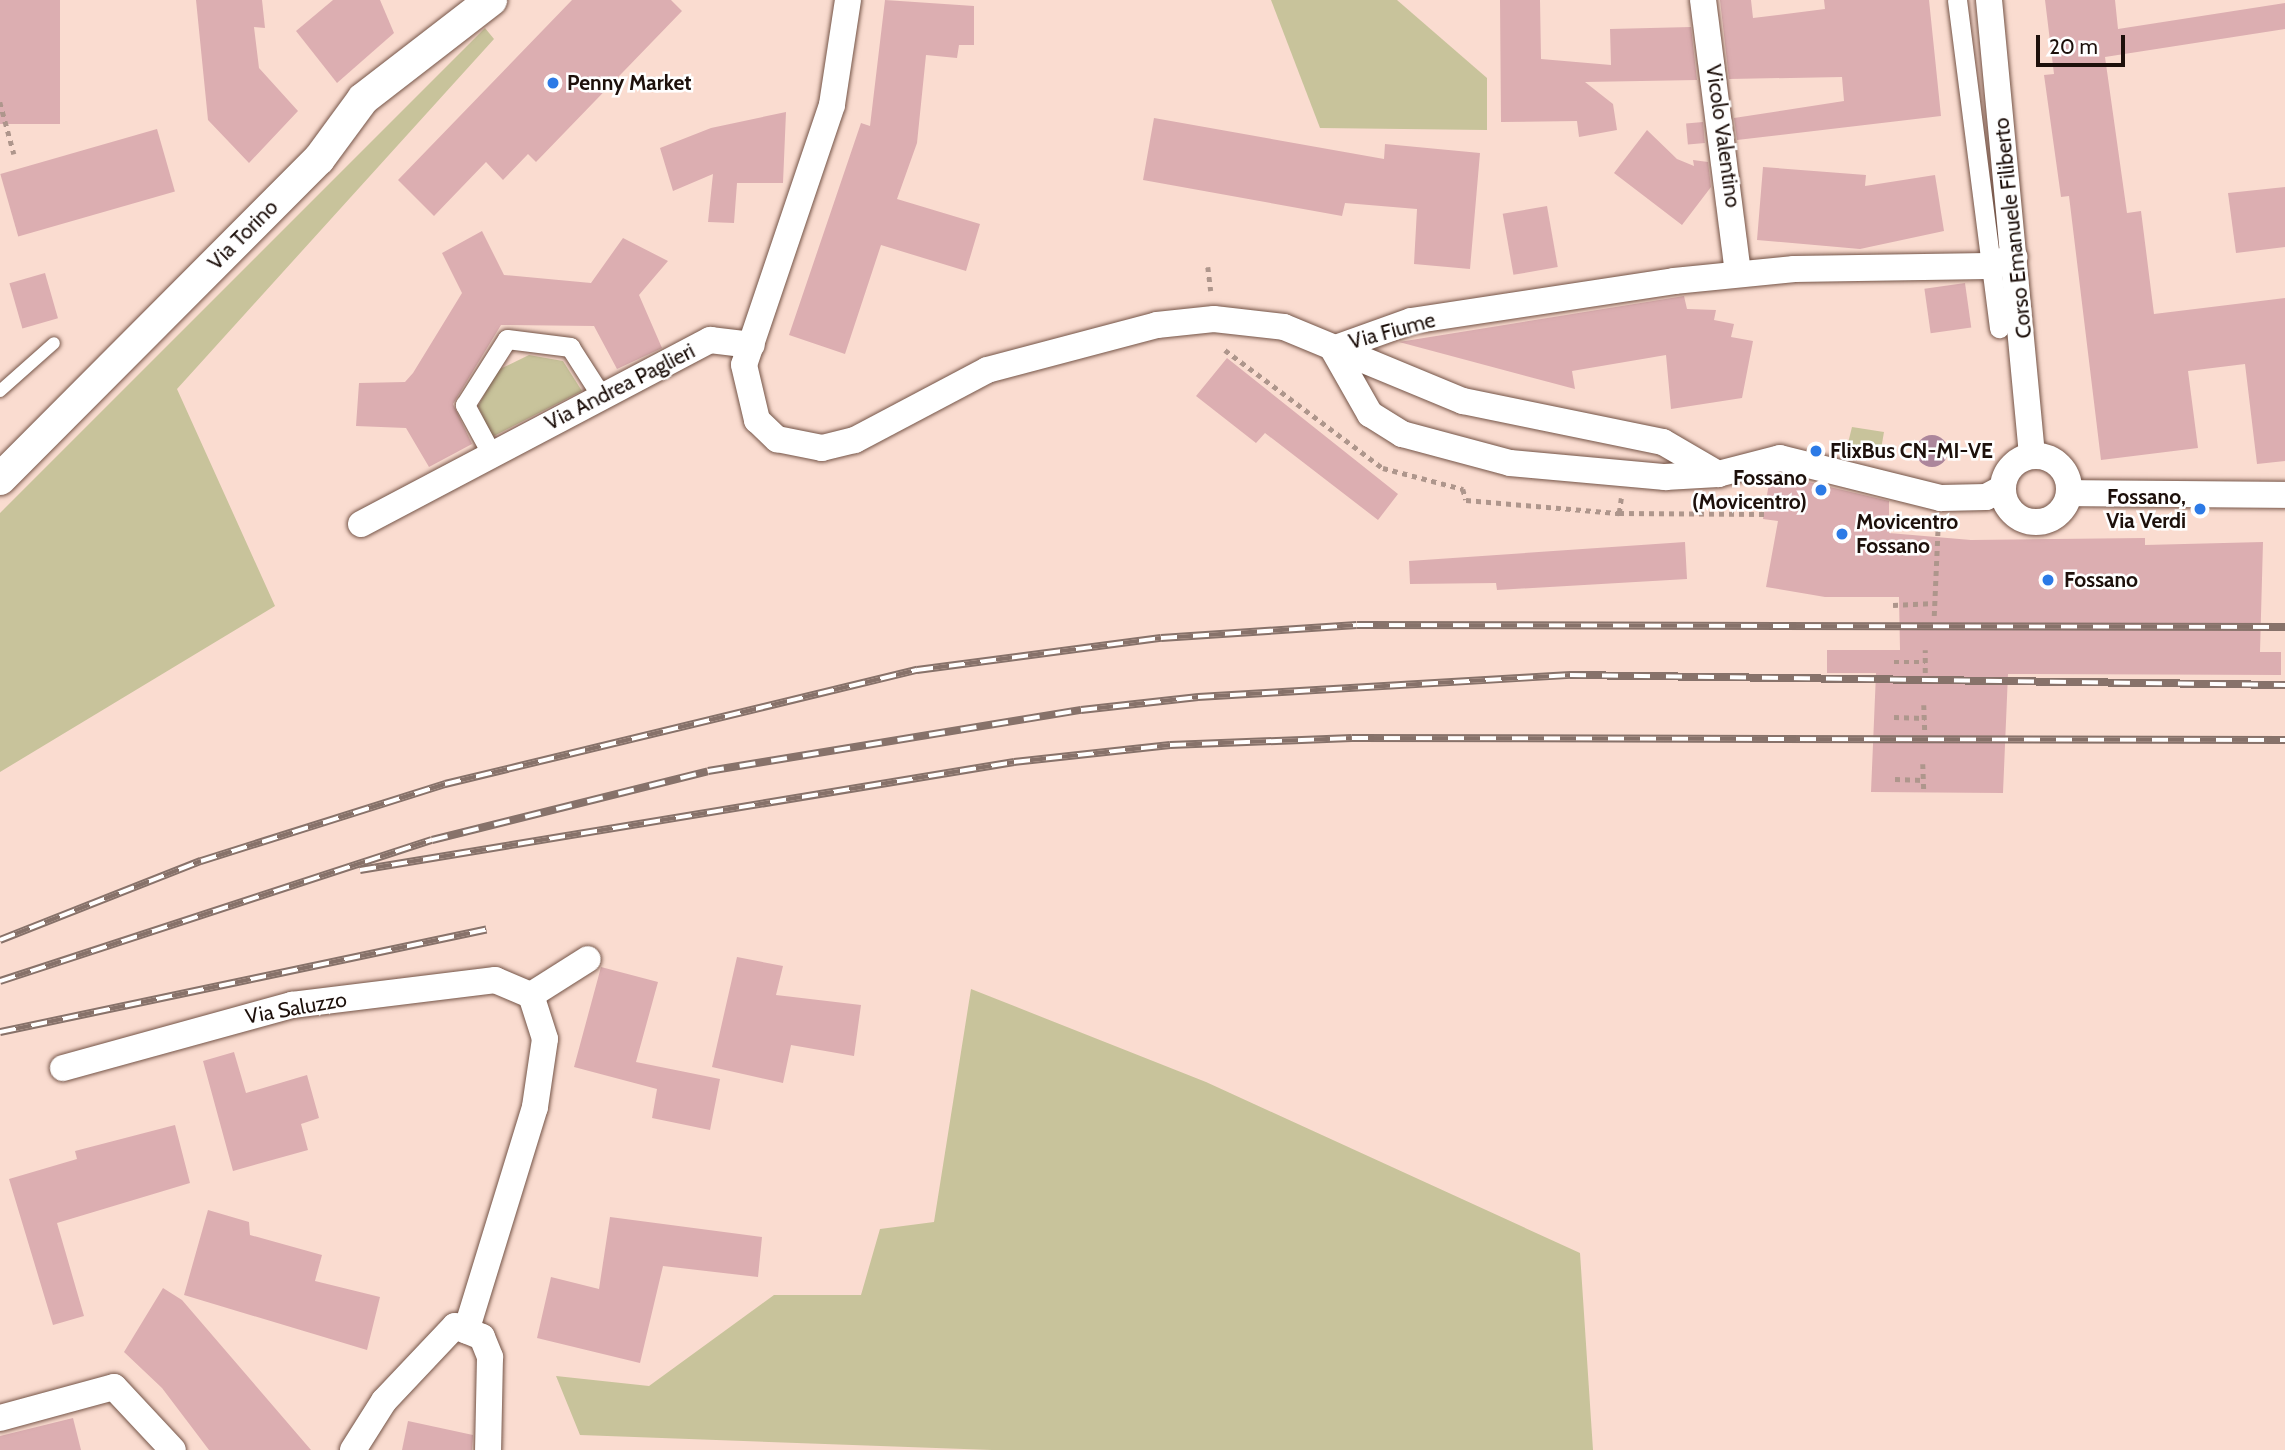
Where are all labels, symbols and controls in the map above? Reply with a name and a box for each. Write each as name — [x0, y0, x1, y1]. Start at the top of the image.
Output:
scale bar — [2040, 21, 2129, 65]
text: 20 m — [2049, 34, 2098, 59]
street label: Vicolo Valentino — [1700, 63, 1746, 209]
place label: Penny Market — [567, 70, 691, 96]
marker: Penny Market — [545, 75, 561, 91]
street label: Corso Emanuele Filiberto — [1989, 116, 2037, 340]
street label: Via Torino — [203, 195, 283, 275]
street label: Via Fiume — [1346, 307, 1438, 355]
street label: Via Andrea Paglieri — [541, 338, 699, 436]
place label: FlixBus CN-MI-VE — [1830, 438, 1993, 464]
marker: FlixBus CN-MI-VE — [1808, 443, 1824, 459]
place label: Fossano (Movicentro) — [1692, 465, 1807, 515]
marker: Fossano (Movicentro) — [1813, 482, 1829, 498]
place label: Fossano, Via Verdi — [2106, 484, 2186, 534]
marker: Fossano, Via Verdi — [2192, 501, 2208, 517]
place label: Movicentro Fossano — [1856, 509, 1958, 559]
marker: Movicentro Fossano — [1834, 526, 1850, 542]
place label: Fossano — [2064, 567, 2138, 593]
marker: Fossano — [2038, 570, 2058, 590]
street label: Via Saluzzo — [243, 987, 349, 1029]

